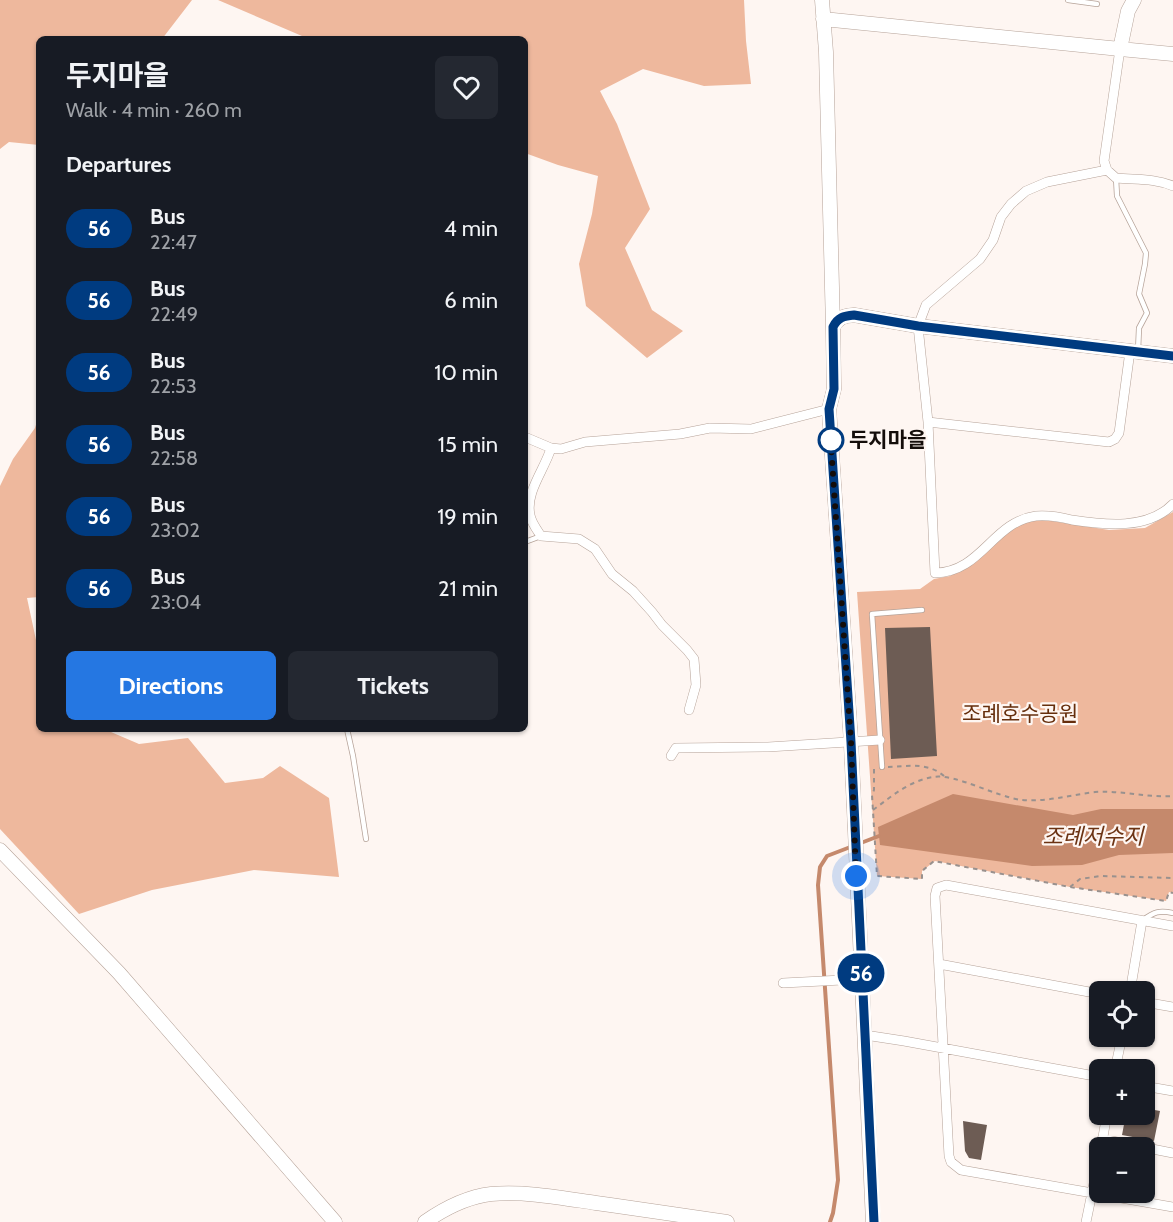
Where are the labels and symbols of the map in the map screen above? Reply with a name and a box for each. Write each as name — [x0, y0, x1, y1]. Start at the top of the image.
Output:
marker: 두지마을 — [818, 427, 844, 453]
place label: 두지마을 — [849, 427, 926, 452]
park label: 조례호수공원 — [962, 701, 1078, 726]
water label: 조례저수지 — [1042, 823, 1145, 850]
your location — [841, 861, 871, 891]
line badge: 56 — [834, 954, 888, 992]

